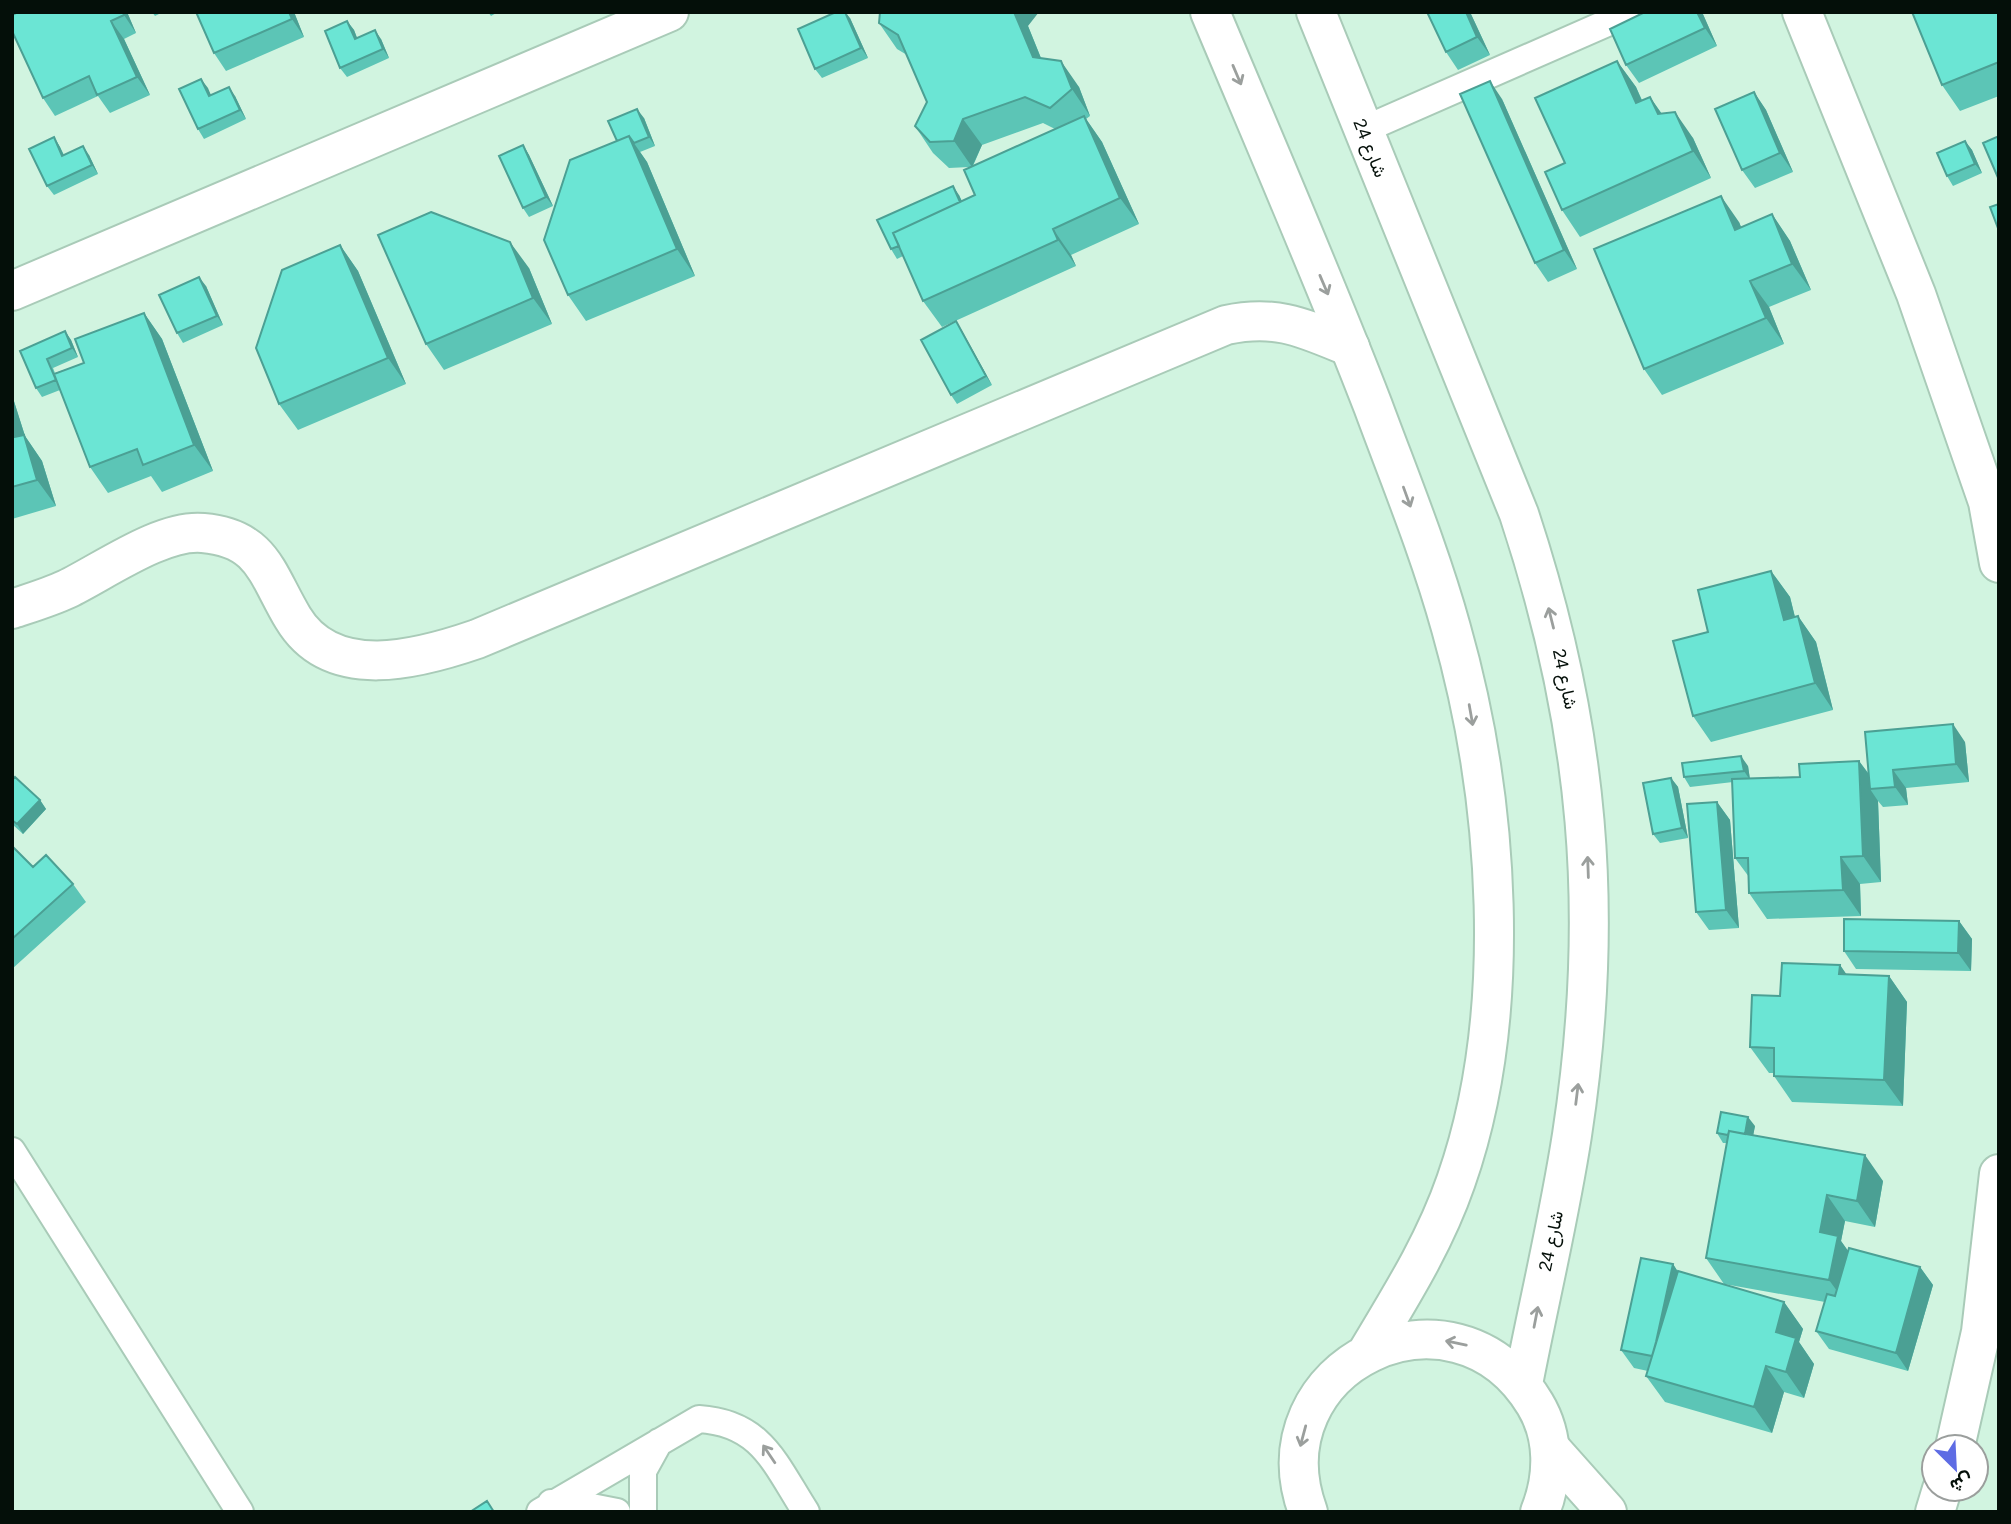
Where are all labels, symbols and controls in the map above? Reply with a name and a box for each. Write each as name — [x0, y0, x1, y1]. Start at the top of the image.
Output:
one-way arrow — [1231, 64, 1244, 86]
street label: شارع 24 — [1347, 116, 1391, 181]
one-way arrow — [1319, 274, 1332, 295]
one-way arrow — [1402, 486, 1414, 508]
one-way arrow — [1544, 607, 1557, 630]
street label: شارع 24 — [1547, 647, 1581, 711]
one-way arrow — [1464, 703, 1478, 726]
one-way arrow — [1582, 856, 1595, 879]
one-way arrow — [1570, 1083, 1583, 1106]
street label: شارع 24 — [1535, 1209, 1569, 1273]
one-way arrow — [1529, 1306, 1543, 1329]
one-way arrow — [1445, 1336, 1468, 1349]
one-way arrow — [1296, 1424, 1309, 1446]
north arrow — [1920, 1433, 1990, 1503]
one-way arrow — [762, 1445, 776, 1465]
text: ش — [1946, 1468, 1976, 1497]

